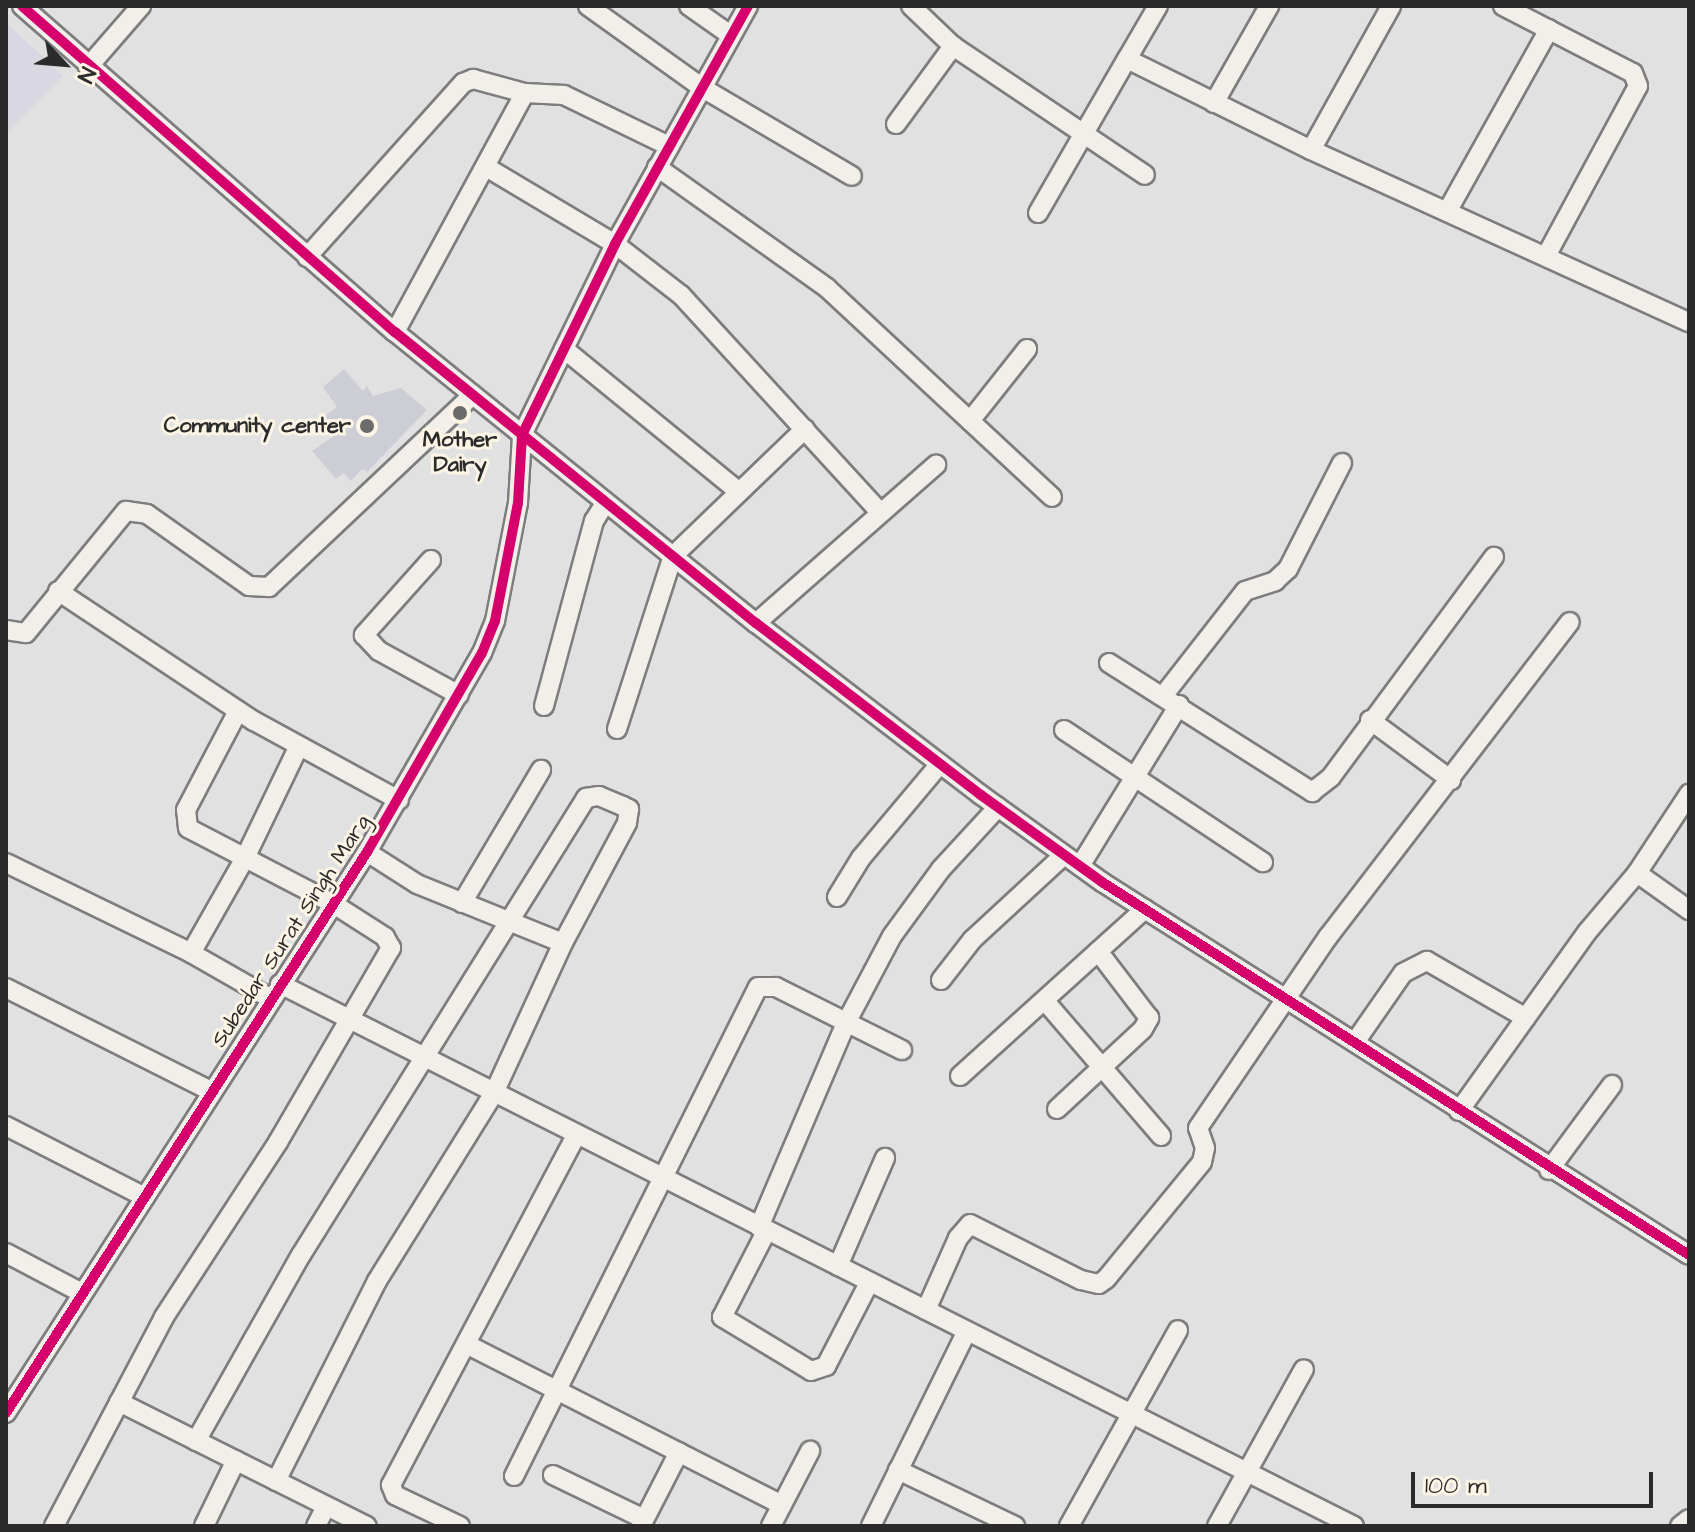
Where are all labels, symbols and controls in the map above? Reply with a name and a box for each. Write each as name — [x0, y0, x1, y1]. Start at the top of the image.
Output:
north arrow — [24, 24, 104, 104]
text: N — [69, 62, 103, 88]
marker: Mother Dairy — [451, 404, 469, 422]
place label: Community center — [164, 413, 351, 439]
marker: Community center — [358, 417, 376, 435]
place label: Mother Dairy — [423, 426, 497, 478]
street label: Subedar Surat Singh Marg — [206, 810, 376, 1052]
scale bar — [1415, 1456, 1657, 1506]
text: 100 m — [1425, 1469, 1487, 1503]

